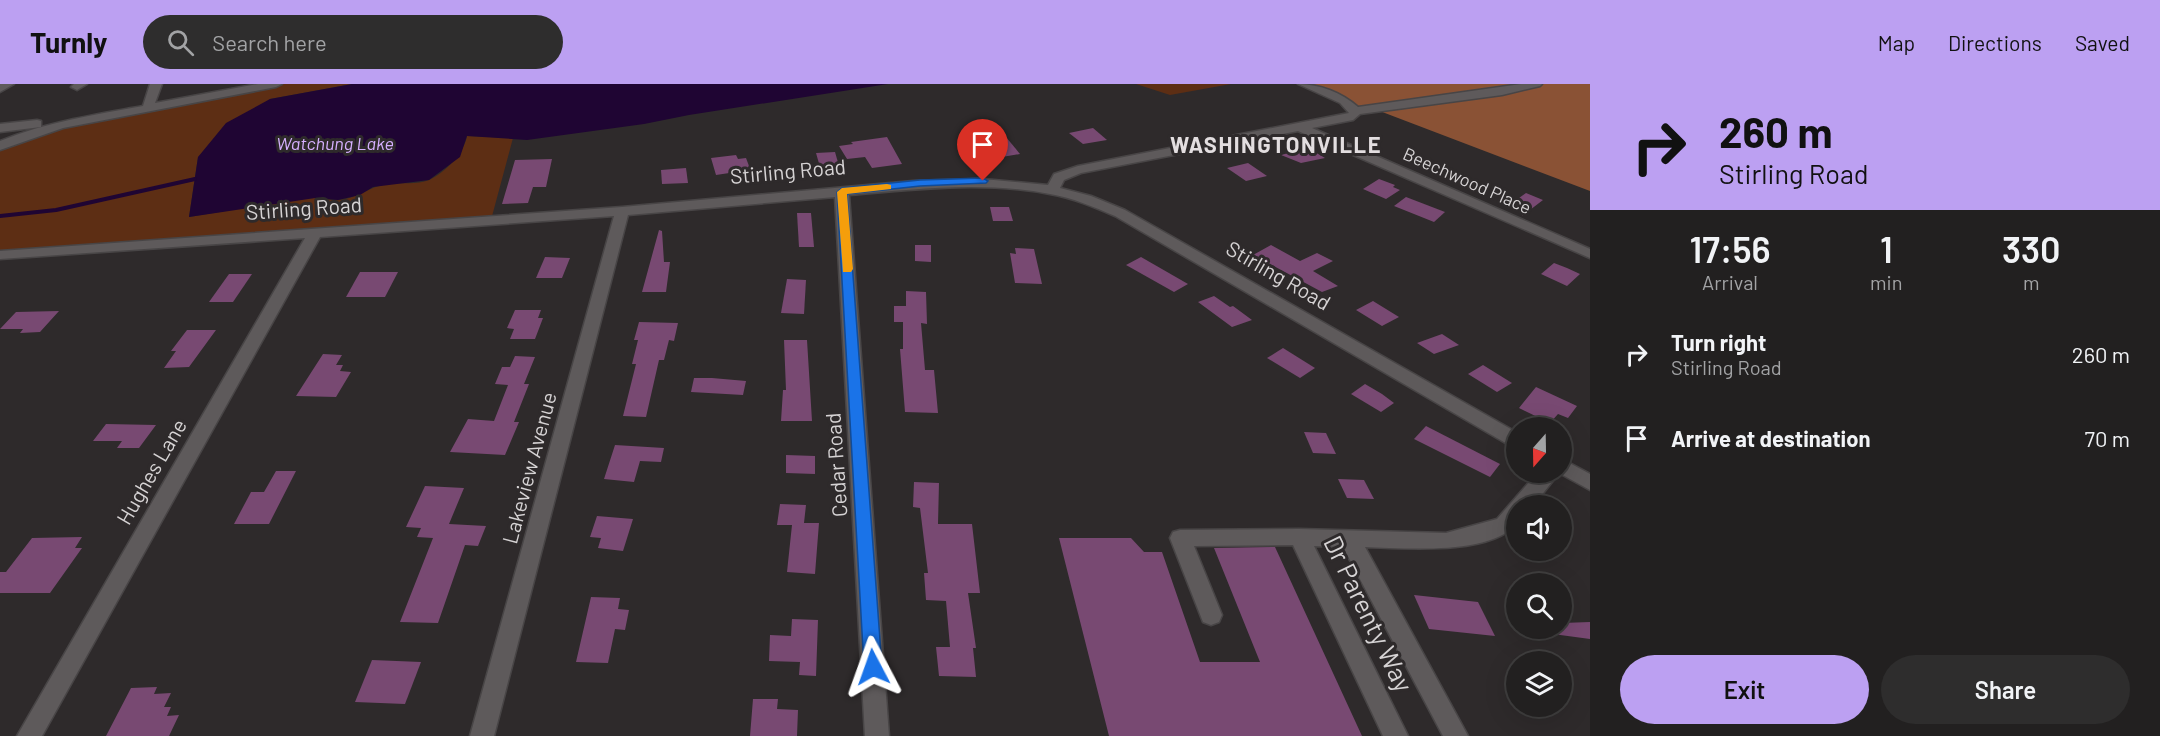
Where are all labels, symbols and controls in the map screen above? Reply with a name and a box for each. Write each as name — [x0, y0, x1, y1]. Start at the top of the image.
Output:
search box — [143, 15, 563, 69]
text: Turnly — [30, 25, 107, 59]
icon: search — [164, 26, 197, 59]
text: Search here — [212, 29, 327, 55]
text: Map — [1878, 30, 1915, 55]
text: Directions — [1948, 30, 2042, 55]
text: Saved — [2075, 30, 2130, 55]
text: 260 m — [1719, 106, 1832, 156]
icon: right — [1620, 108, 1698, 186]
pin — [957, 119, 1008, 181]
icon: arrive — [966, 128, 999, 161]
district label: WASHINGTONVILLE — [1170, 131, 1382, 157]
water label: Watchung Lake — [276, 132, 394, 154]
street label: Beechwood Place — [1400, 142, 1535, 218]
street label: Stirling Road — [729, 153, 847, 188]
text: Stirling Road — [1719, 157, 1869, 189]
street label: Stirling Road — [245, 191, 363, 224]
text: 17:56 — [1689, 227, 1771, 270]
text: 1 — [1880, 227, 1893, 270]
text: 330 — [2002, 227, 2061, 270]
street label: Stirling Road — [1222, 235, 1335, 315]
text: Arrival — [1702, 270, 1758, 294]
text: min — [1870, 270, 1902, 294]
text: m — [2023, 270, 2039, 294]
text: Turn right — [1671, 329, 1766, 355]
icon: right — [1620, 338, 1653, 371]
text: 260 m — [2072, 341, 2130, 367]
text: Stirling Road — [1671, 355, 1782, 379]
street label: Lakeview Avenue — [496, 389, 561, 546]
street label: Cedar Road — [819, 412, 852, 518]
street label: Hughes Lane — [110, 414, 191, 528]
north arrow — [1506, 417, 1572, 483]
map controls — [1506, 417, 1572, 717]
icon: arrive — [1620, 422, 1653, 455]
text: Arrive at destination — [1671, 425, 1870, 451]
text: 70 m — [2085, 425, 2130, 451]
button: sound — [1506, 495, 1572, 561]
street label: Dr Parenty Way — [1318, 530, 1421, 696]
button: search — [1506, 573, 1572, 639]
position arrow — [841, 635, 905, 699]
button: layers — [1506, 651, 1572, 717]
button: Exit — [1620, 655, 1869, 724]
button: Share — [1881, 655, 2130, 724]

